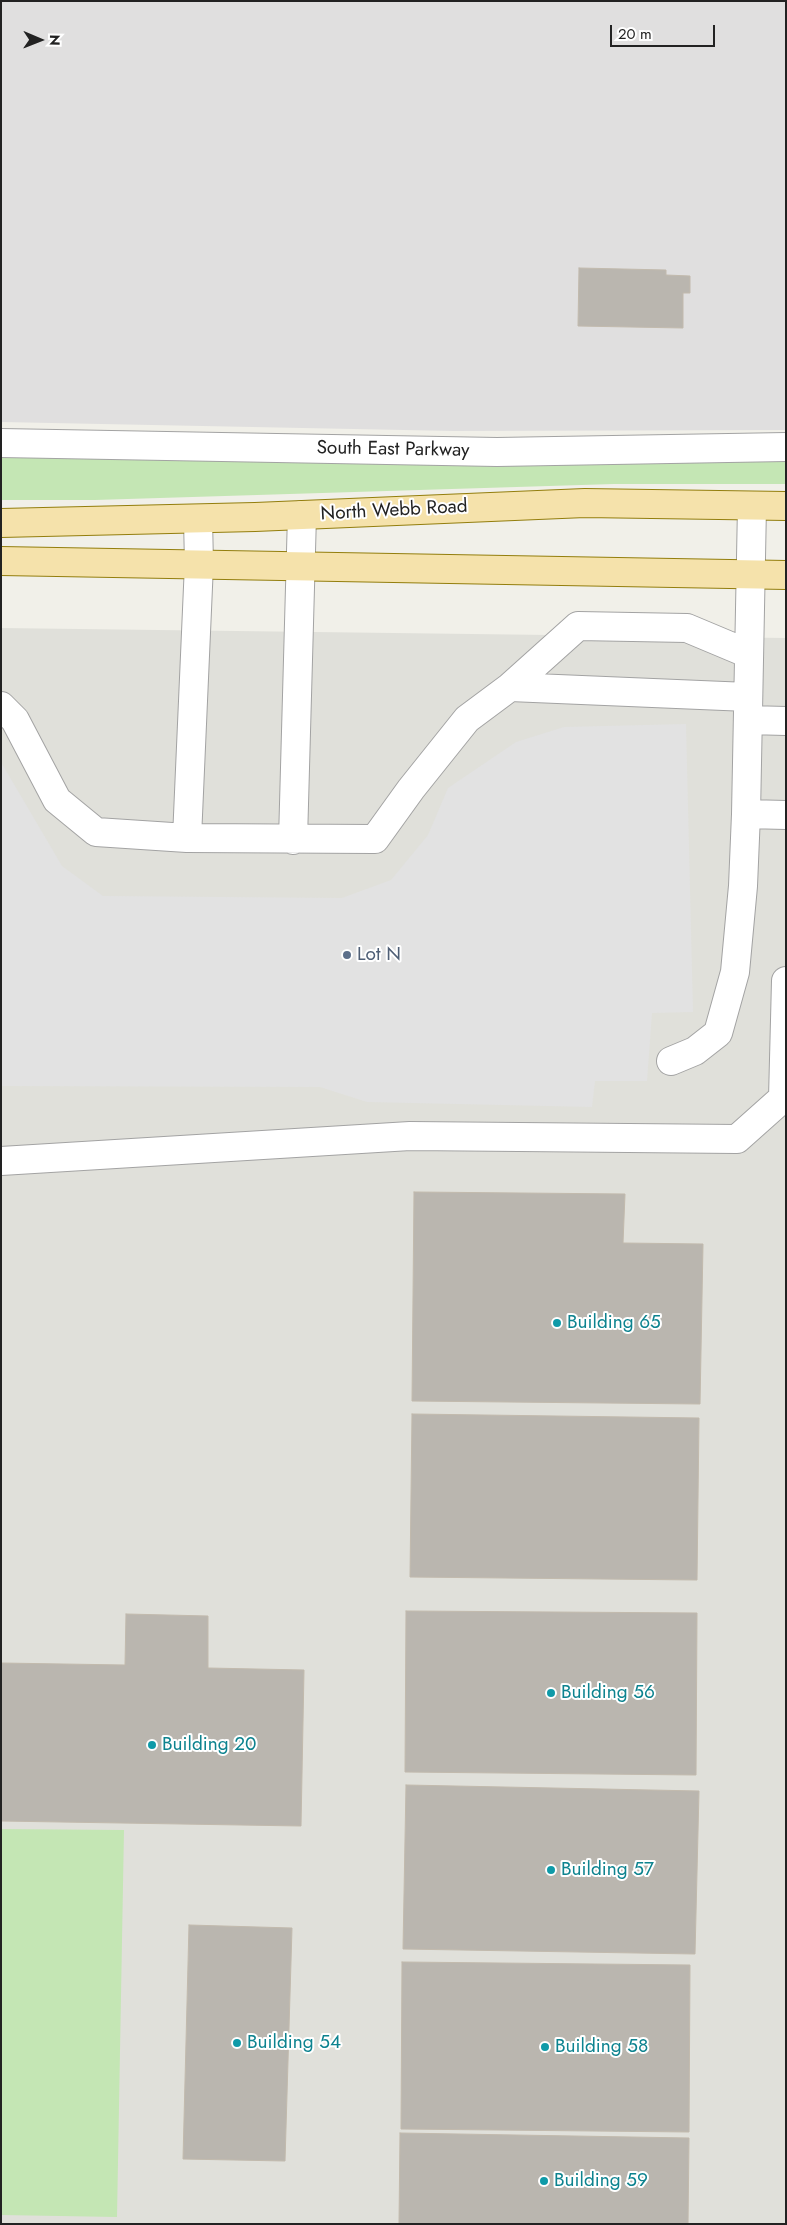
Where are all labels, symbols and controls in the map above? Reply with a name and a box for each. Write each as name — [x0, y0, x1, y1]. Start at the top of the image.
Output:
north arrow — [15, 15, 65, 65]
scale bar — [612, 15, 717, 47]
text: 20 m — [618, 23, 652, 45]
text: N — [45, 35, 65, 46]
street label: South East Parkway — [316, 437, 470, 463]
street label: North Webb Road — [320, 496, 468, 526]
place label: Lot N — [357, 944, 401, 966]
marker: Lot N — [341, 949, 353, 961]
place label: Building 65 — [567, 1312, 661, 1334]
marker: Building 65 — [551, 1317, 563, 1329]
place label: Building 56 — [561, 1682, 655, 1704]
marker: Building 56 — [545, 1687, 557, 1699]
place label: Building 20 — [162, 1734, 256, 1756]
marker: Building 20 — [146, 1739, 158, 1751]
place label: Building 57 — [561, 1859, 654, 1881]
marker: Building 57 — [545, 1864, 557, 1876]
place label: Building 54 — [247, 2032, 341, 2054]
place label: Building 58 — [555, 2036, 648, 2058]
marker: Building 54 — [231, 2037, 243, 2049]
marker: Building 58 — [539, 2041, 551, 2053]
place label: Building 59 — [554, 2170, 648, 2192]
marker: Building 59 — [538, 2175, 550, 2187]

